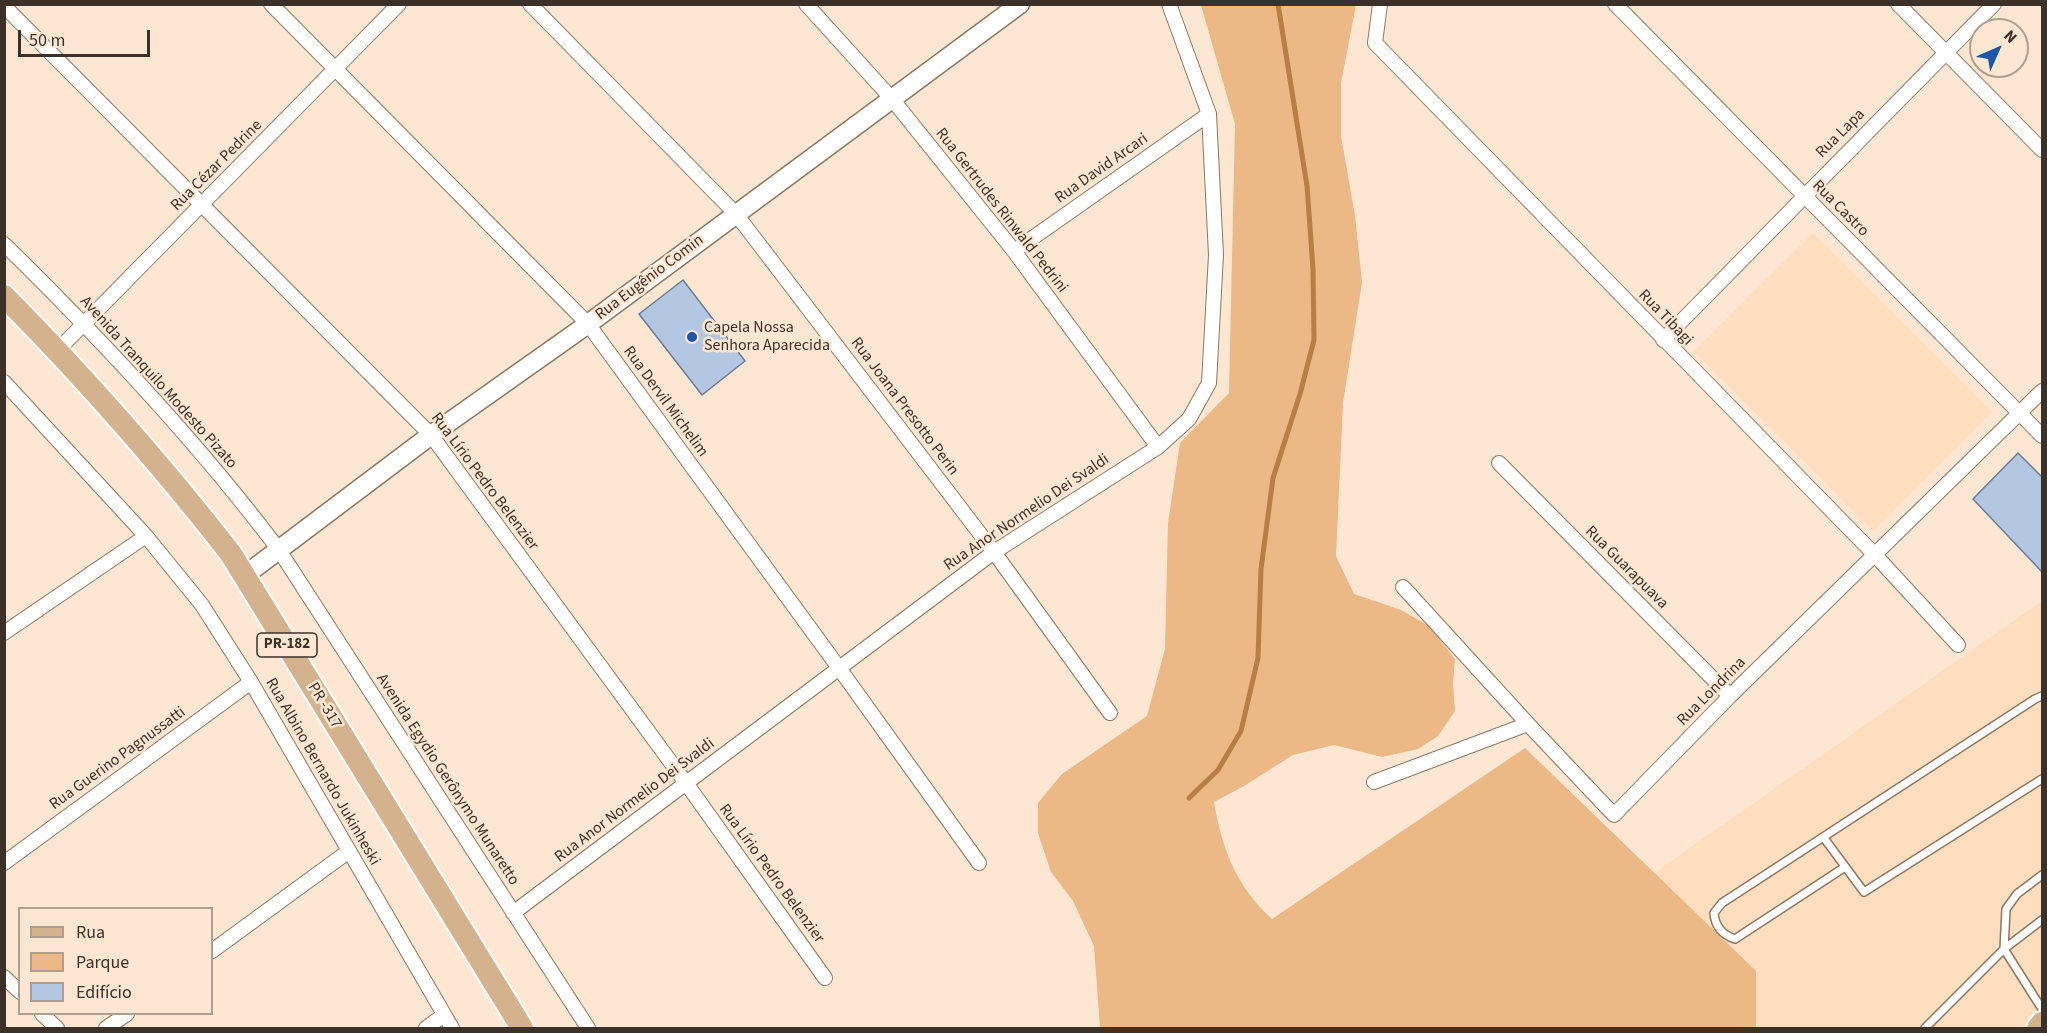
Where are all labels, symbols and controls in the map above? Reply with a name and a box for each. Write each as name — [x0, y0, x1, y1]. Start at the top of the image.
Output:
scale bar — [21, 18, 153, 56]
north arrow — [1969, 18, 2029, 78]
text: N — [1999, 25, 2022, 48]
text: 50 m — [29, 28, 65, 53]
street label: Rua Lapa — [1812, 105, 1870, 163]
street label: Rua Cézar Pedrine — [167, 116, 267, 216]
street label: Rua Gertrudes Rinwald Pedrini — [931, 125, 1071, 297]
street label: Rua David Arcari — [1052, 130, 1152, 208]
street label: Rua Castro — [1808, 177, 1872, 241]
street label: Rua Eugênio Comin — [592, 231, 708, 325]
street label: Rua Tibagi — [1634, 286, 1696, 350]
street label: Avenida Tranquilo Modesto Pizato — [75, 293, 241, 473]
place label: Capela Nossa Senhora Aparecida — [704, 318, 830, 356]
marker: Capela Nossa Senhora Aparecida — [685, 330, 699, 344]
street label: Rua Joana Presotto Perin — [846, 334, 962, 480]
street label: Rua Dervil Michelim — [618, 343, 712, 461]
street label: Rua Lírio Pedro Belenzier — [426, 409, 542, 555]
street label: Rua Anor Normelio Dei Svaldi — [941, 450, 1113, 576]
street label: Rua Guarapuava — [1580, 522, 1672, 614]
road number: PR-182 — [257, 633, 317, 657]
street label: Rua Londrina — [1674, 654, 1750, 730]
street label: Avenida Egydio Gerônymo Munaretto — [371, 671, 523, 889]
street label: Rua Albino Bernardo Jukinheski — [260, 675, 384, 869]
street label: PR -317 — [303, 680, 345, 732]
street label: Rua Guerino Pagnussatti — [46, 703, 190, 815]
street label: Rua Anor Normelio Dei Svaldi — [551, 735, 719, 867]
street label: Rua Lírio Pedro Belenzier — [714, 801, 828, 947]
legend — [18, 907, 213, 1015]
text: Rua — [76, 920, 105, 945]
text: Parque — [76, 950, 129, 975]
text: Edifício — [76, 980, 132, 1005]

